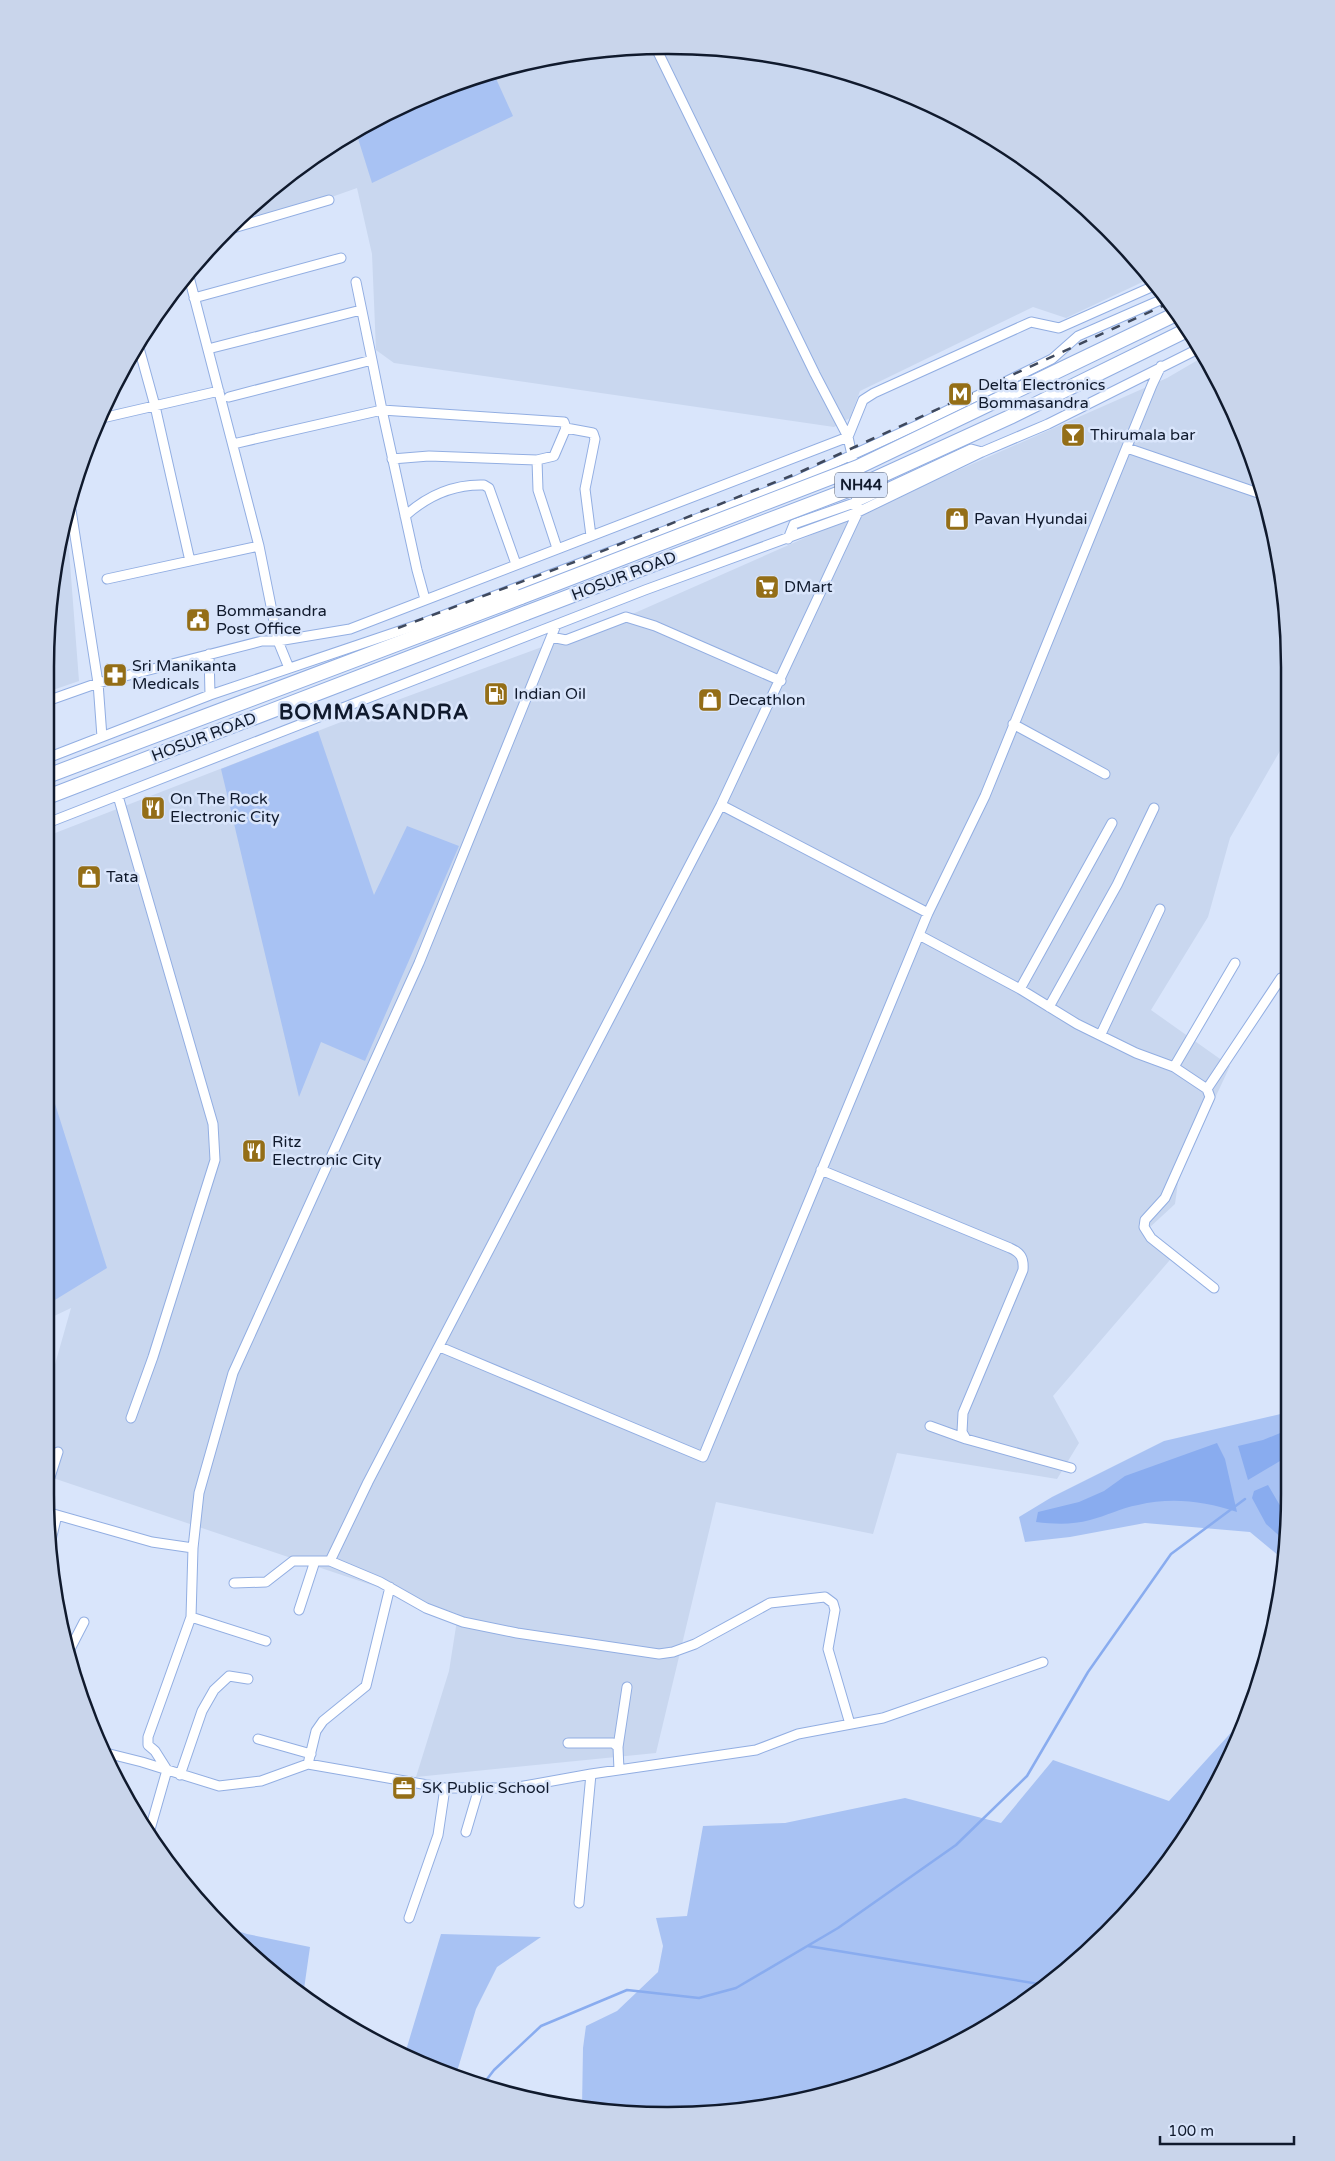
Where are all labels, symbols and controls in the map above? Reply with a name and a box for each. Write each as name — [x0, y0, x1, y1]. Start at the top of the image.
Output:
place label: Delta Electronics Bommasandra — [978, 375, 1105, 413]
metro station icon: Delta Electronics Bommasandra — [947, 381, 973, 407]
bar icon: Thirumala bar — [1060, 422, 1086, 448]
place label: Thirumala bar — [1090, 425, 1196, 445]
road number: NH44 — [835, 472, 887, 498]
shop icon: Pavan Hyundai — [944, 506, 970, 532]
place label: Pavan Hyundai — [974, 509, 1088, 529]
street label: HOSUR ROAD — [569, 547, 679, 605]
supermarket icon: DMart — [754, 574, 780, 600]
place label: DMart — [784, 577, 833, 597]
place label: Bommasandra Post Office — [216, 601, 327, 639]
public building icon: Bommasandra Post Office — [185, 607, 211, 633]
place label: Sri Manikanta Medicals — [132, 656, 236, 694]
pharmacy icon: Sri Manikanta Medicals — [102, 662, 128, 688]
fuel station icon: Indian Oil — [483, 681, 509, 707]
place label: Indian Oil — [514, 684, 586, 704]
shop icon: Decathlon — [697, 687, 723, 713]
place label: Decathlon — [728, 690, 805, 710]
district label: BOMMASANDRA — [279, 700, 469, 725]
street label: HOSUR ROAD — [149, 708, 259, 766]
place label: On The Rock Electronic City — [170, 789, 280, 827]
restaurant icon: On The Rock Electronic City — [140, 795, 166, 821]
shop icon: Tata — [76, 864, 102, 890]
place label: Tata — [106, 867, 138, 887]
place label: Ritz Electronic City — [272, 1132, 382, 1170]
restaurant icon: Ritz Electronic City — [241, 1138, 267, 1164]
office icon: SK Public School — [391, 1775, 417, 1801]
place label: SK Public School — [422, 1778, 549, 1798]
scale bar — [1160, 2114, 1294, 2146]
text: 100 m — [1168, 2122, 1214, 2140]

